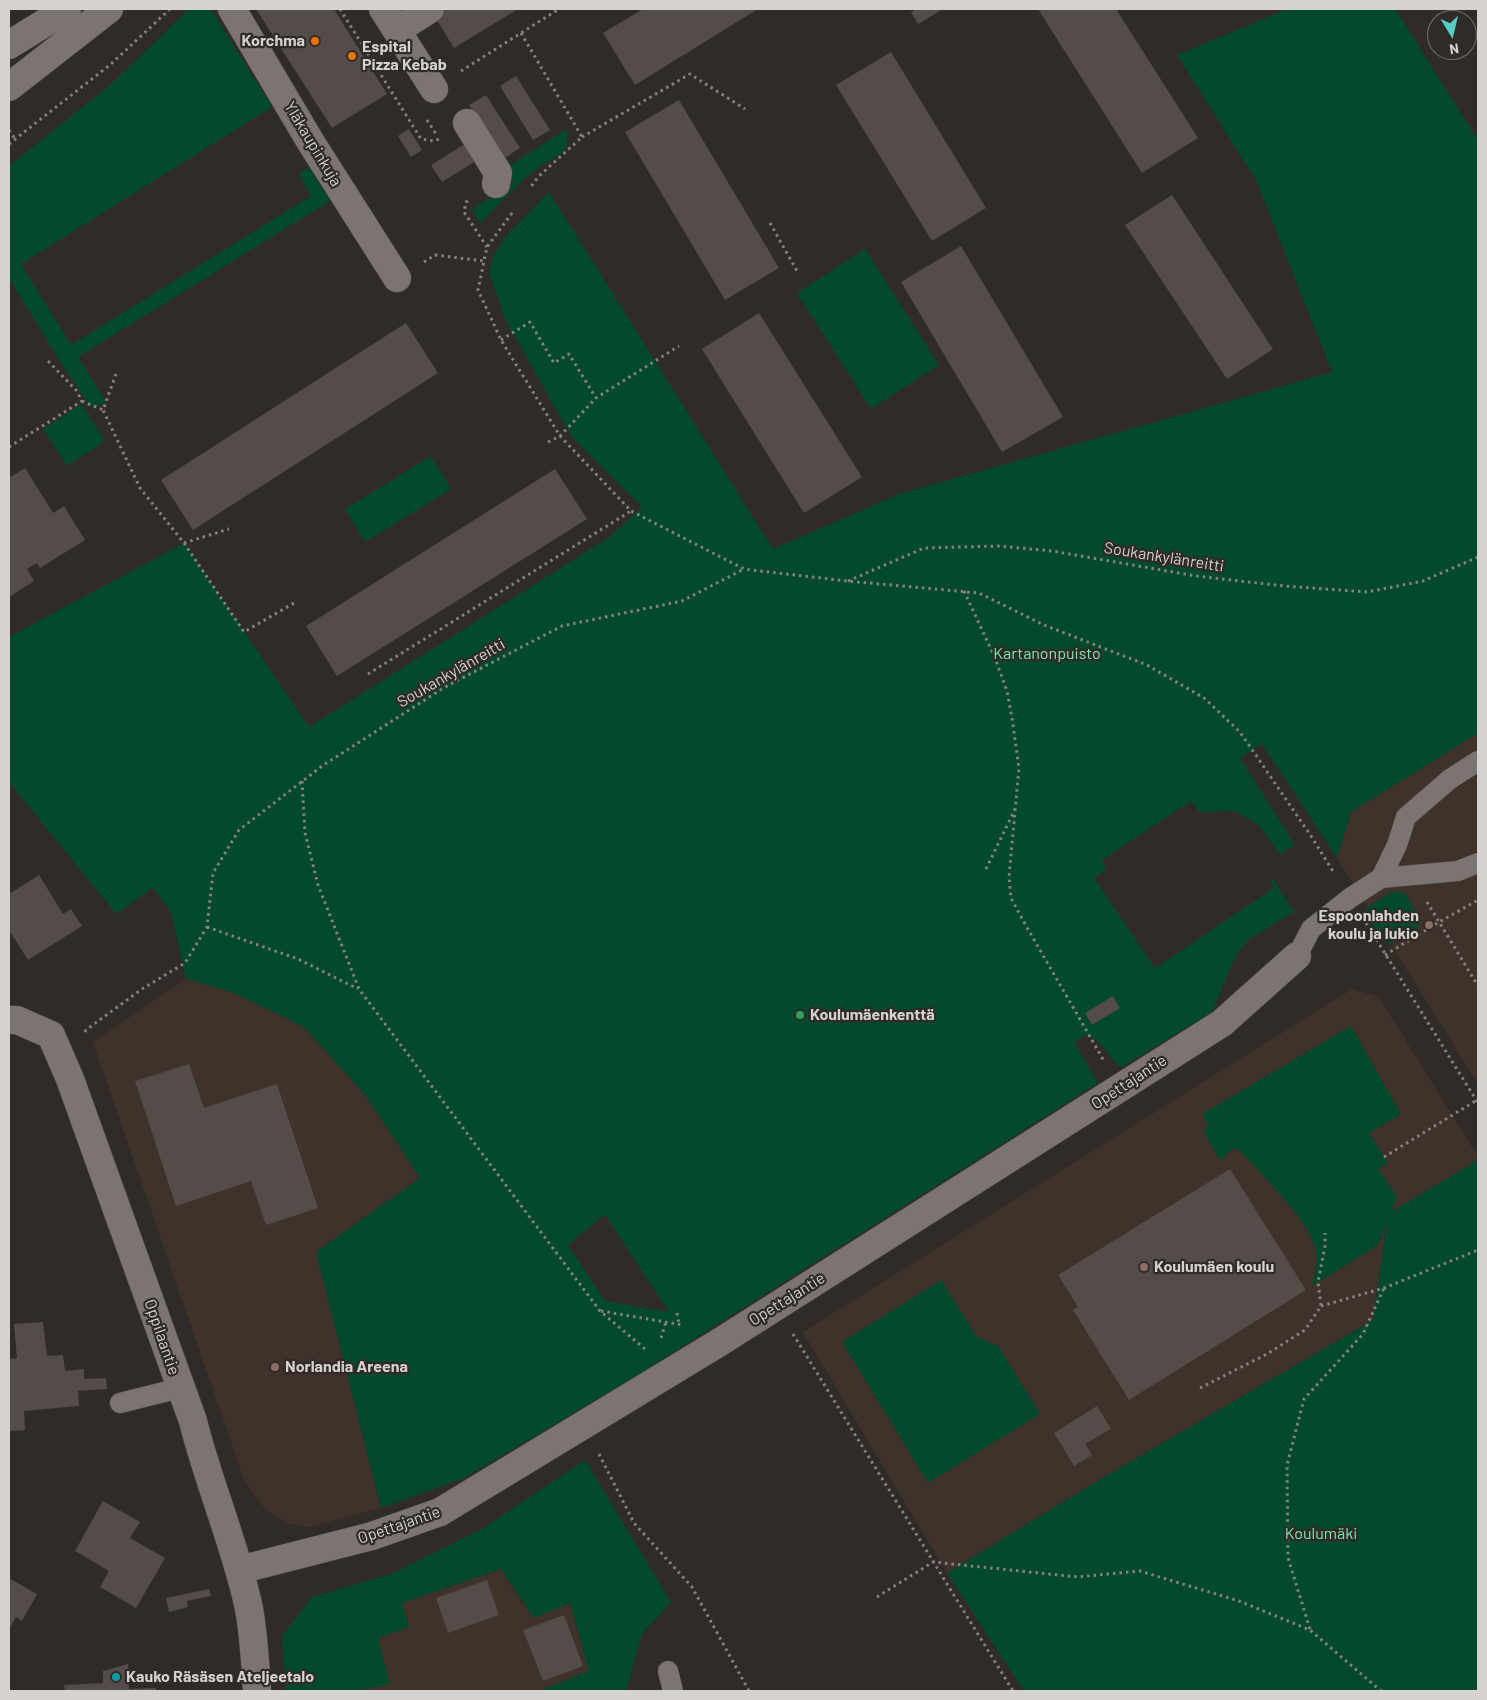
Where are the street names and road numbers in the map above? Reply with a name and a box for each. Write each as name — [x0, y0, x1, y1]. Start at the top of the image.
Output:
street label: Yläkaupinkuja — [280, 98, 346, 190]
street label: Soukankylänreitti — [1103, 538, 1225, 576]
street label: Soukankylänreitti — [394, 634, 508, 712]
street label: Opettajantie — [1088, 1051, 1170, 1113]
street label: Opettajantie — [745, 1268, 829, 1330]
street label: Oppilaantie — [140, 1297, 184, 1377]
street label: Opettajantie — [355, 1502, 443, 1548]

